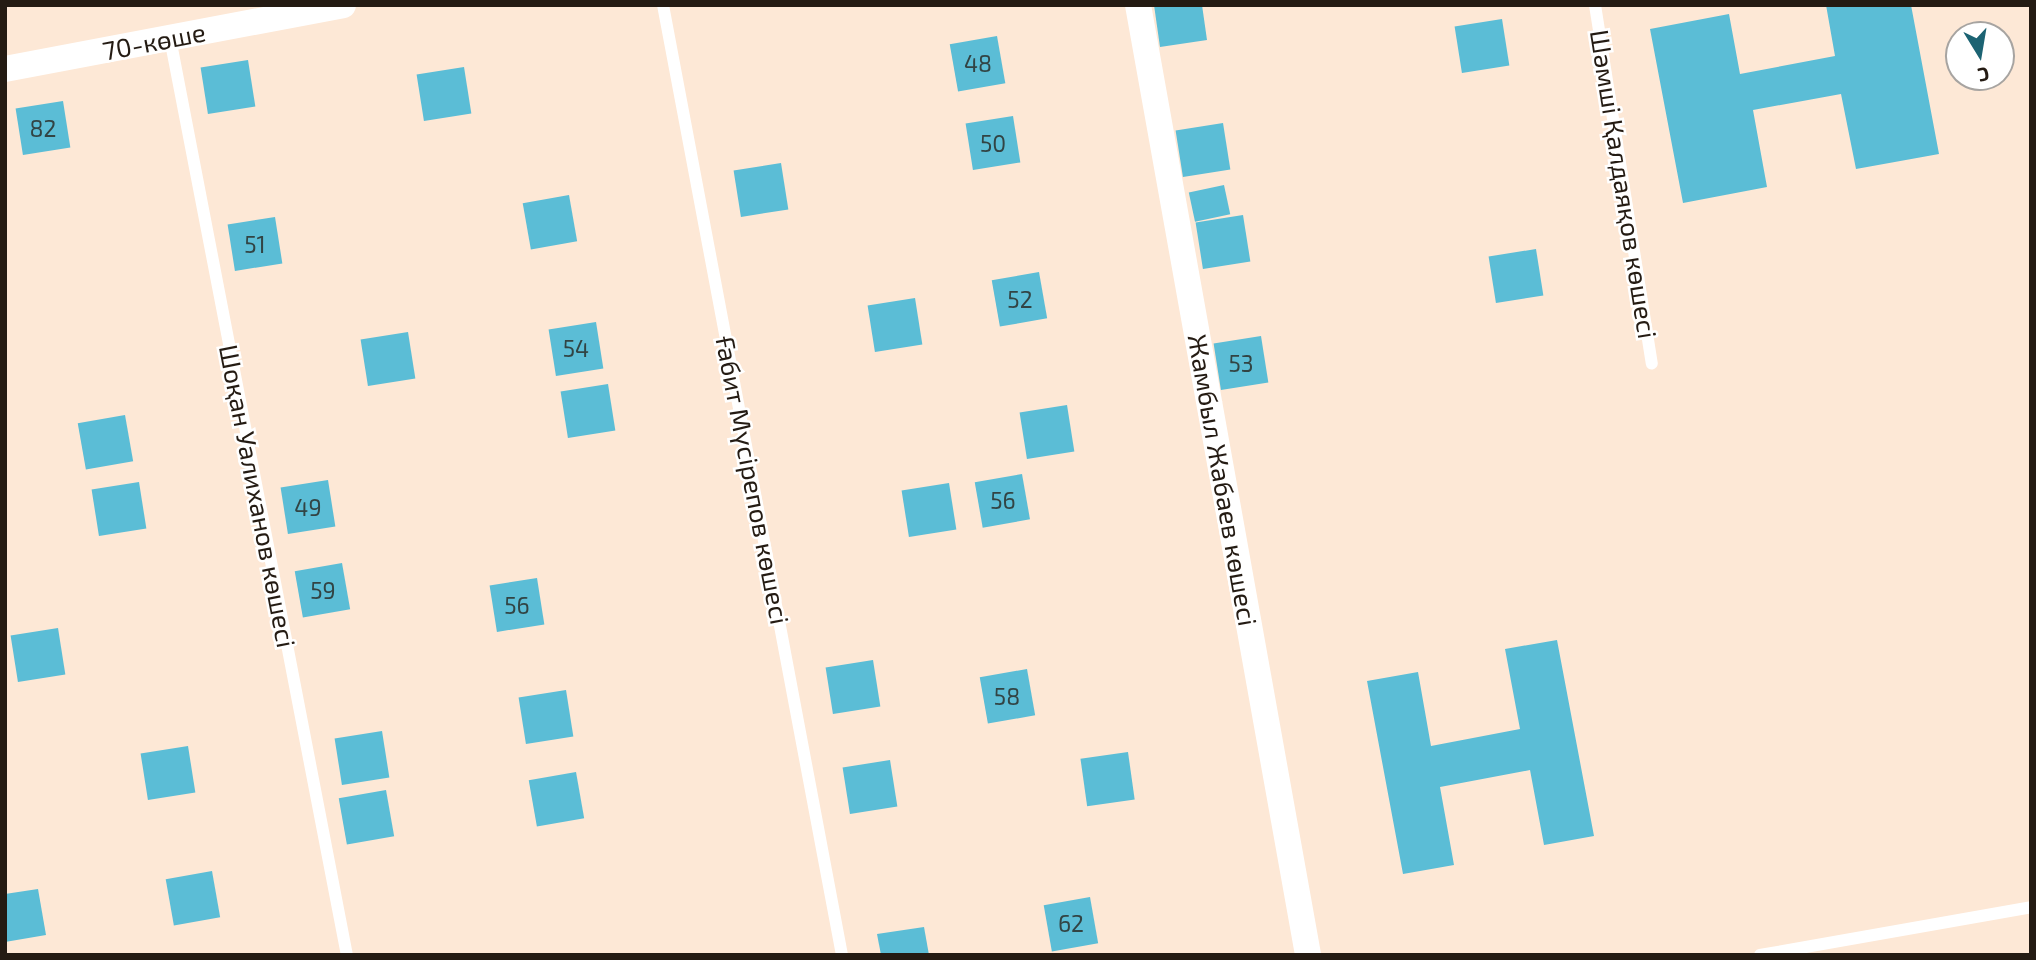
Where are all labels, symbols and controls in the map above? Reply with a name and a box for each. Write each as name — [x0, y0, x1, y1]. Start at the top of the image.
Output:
street label: 70-көше — [100, 16, 208, 66]
north arrow — [1945, 21, 2015, 91]
street label: Шәмші Қалдаяқов көшесі — [1584, 27, 1664, 341]
house number: 48 — [964, 49, 992, 77]
text: С — [1976, 63, 1991, 87]
house number: 82 — [30, 114, 56, 142]
house number: 50 — [980, 129, 1006, 157]
house number: 51 — [244, 230, 266, 258]
house number: 52 — [1007, 285, 1033, 313]
street label: Жамбыл Жабаев көшесі — [1182, 332, 1264, 628]
street label: Ғабит Мүсірепов көшесі — [710, 333, 796, 627]
house number: 54 — [563, 334, 589, 362]
street label: Шоқан Уалиханов көшесі — [213, 342, 303, 650]
house number: 53 — [1228, 349, 1254, 377]
house number: 56 — [990, 486, 1016, 514]
house number: 49 — [294, 493, 322, 521]
house number: 59 — [310, 576, 336, 604]
house number: 56 — [504, 591, 530, 619]
house number: 58 — [994, 682, 1020, 710]
house number: 62 — [1058, 909, 1084, 937]

